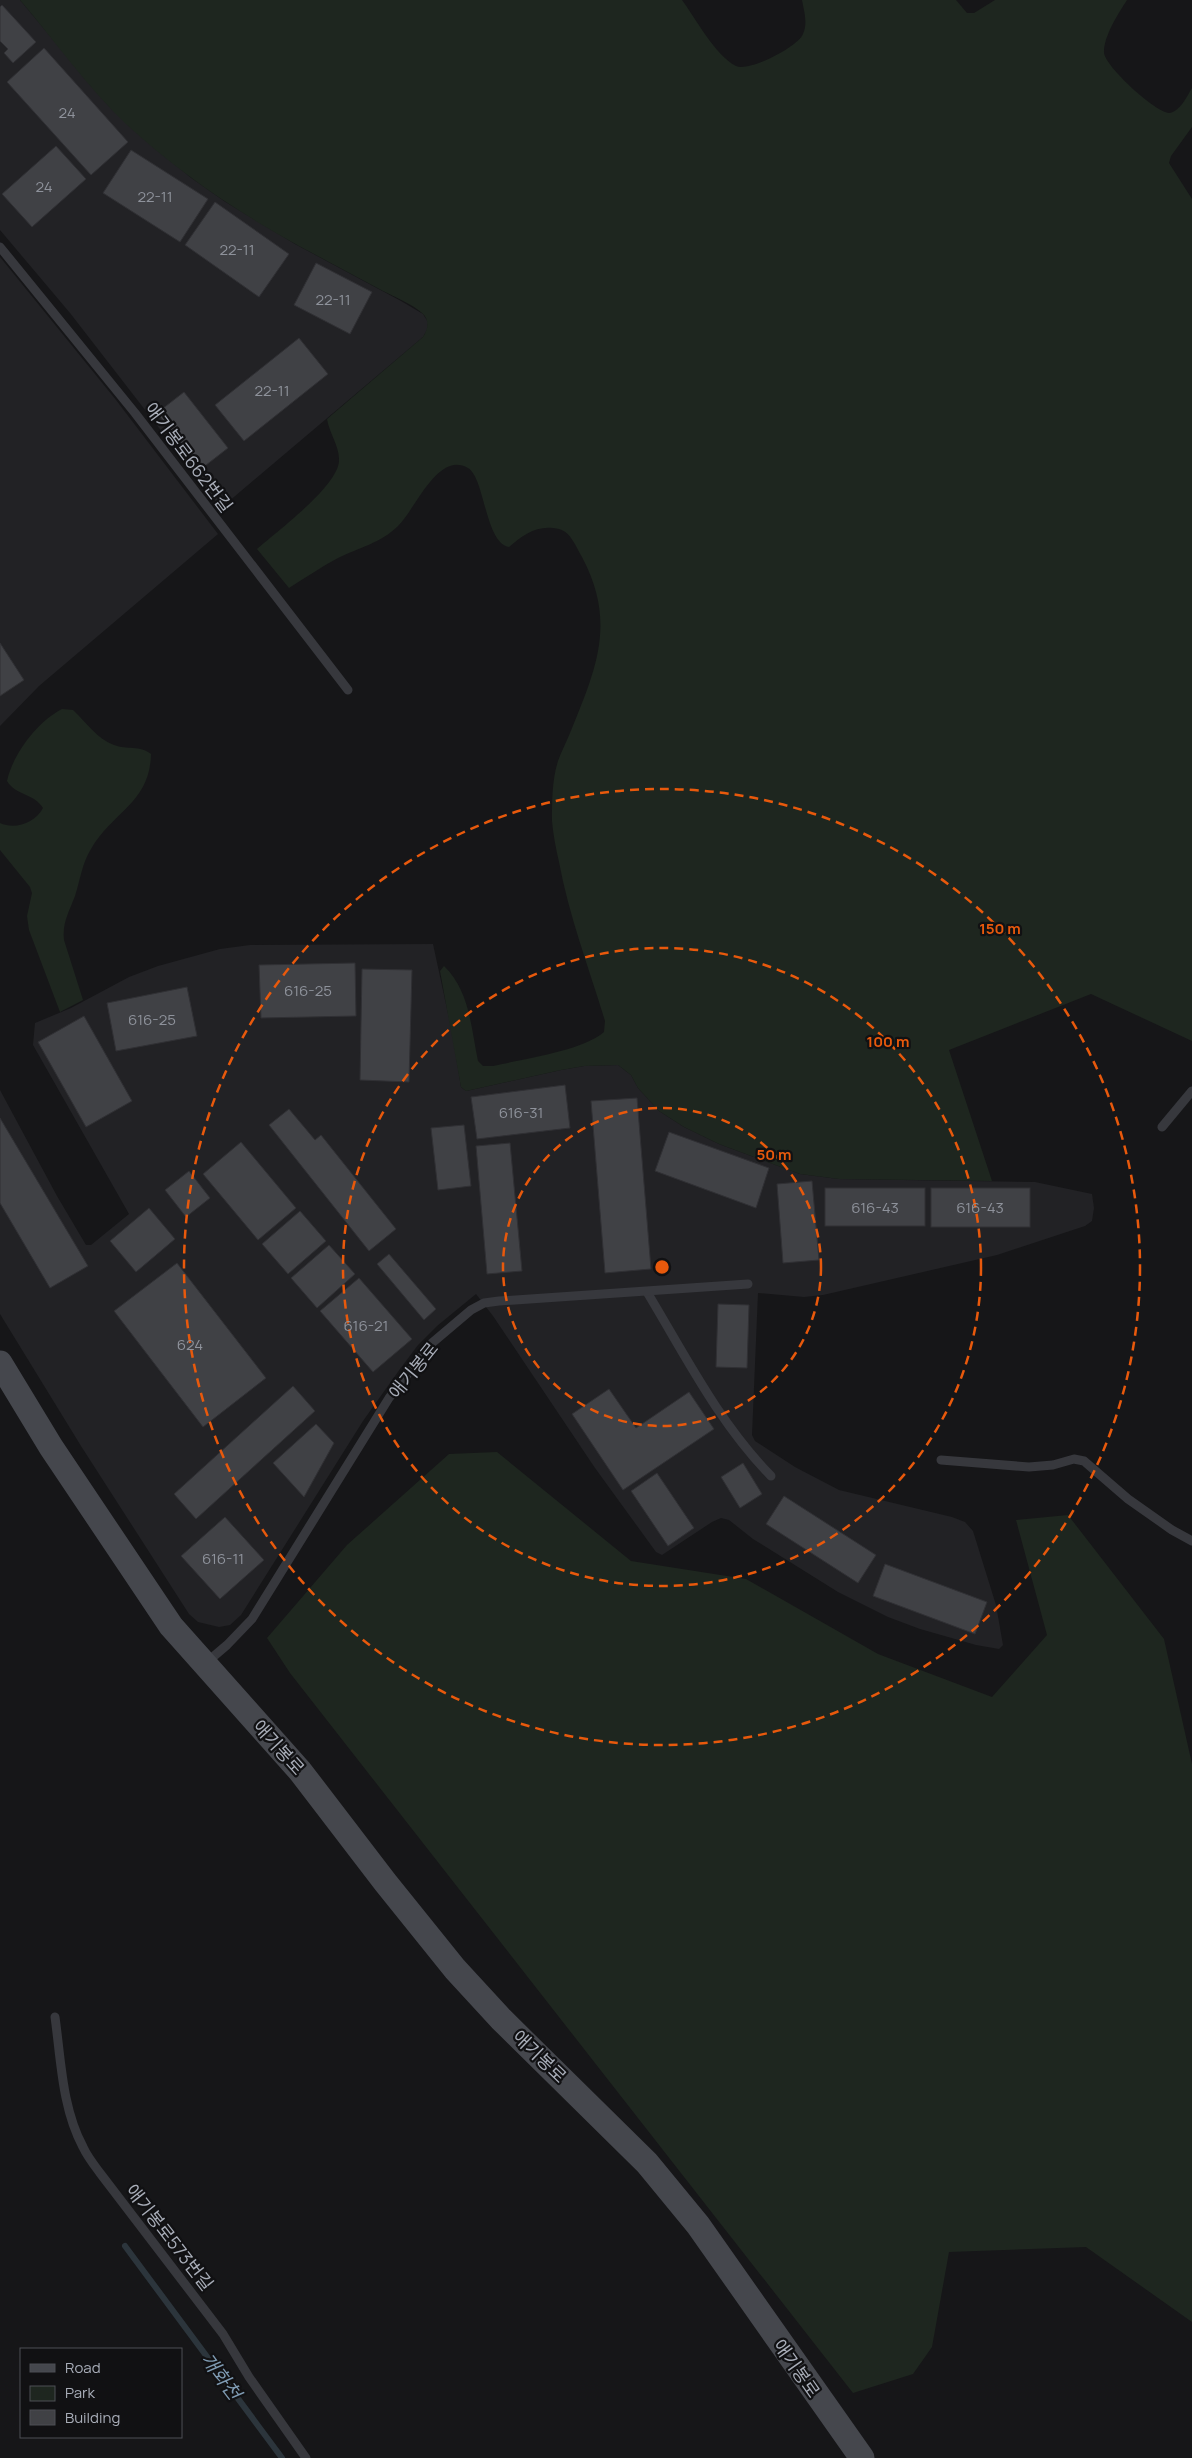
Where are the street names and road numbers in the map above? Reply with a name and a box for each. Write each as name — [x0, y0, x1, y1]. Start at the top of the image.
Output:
street label: 애기봉로662번길 — [140, 397, 238, 517]
street label: 애기봉로 — [383, 1337, 443, 1403]
street label: 애기봉로 — [248, 1714, 310, 1780]
street label: 애기봉로 — [508, 2024, 572, 2088]
street label: 애기봉로573번길 — [121, 2179, 219, 2295]
street label: 애기봉로 — [768, 2334, 826, 2402]

